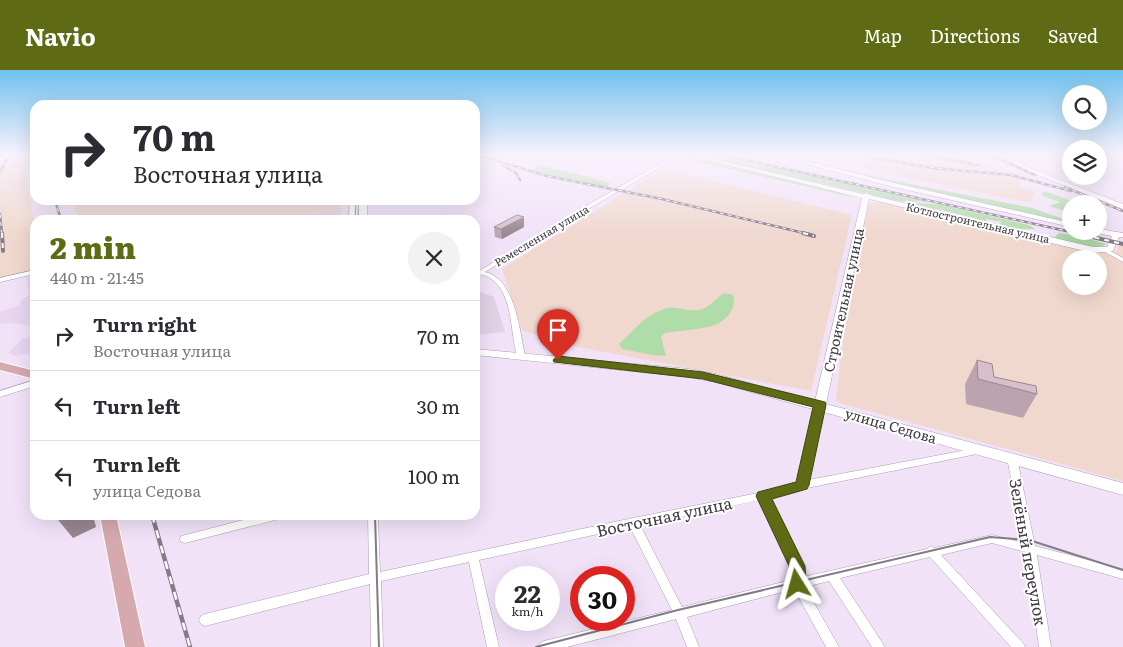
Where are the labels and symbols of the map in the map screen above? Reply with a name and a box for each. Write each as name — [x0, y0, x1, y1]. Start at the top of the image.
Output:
street label: Котлостроительная улица — [905, 198, 1052, 246]
street label: Ремесленная улица — [491, 200, 591, 270]
street label: Строительная улица — [818, 226, 868, 374]
pin — [537, 309, 579, 360]
street label: улица Седова — [843, 402, 940, 448]
street label: Зелёный переулок — [1004, 477, 1054, 628]
street label: Восточная улица — [594, 490, 734, 542]
position arrow — [770, 557, 822, 609]
speed limit sign: 30 — [570, 566, 635, 631]

